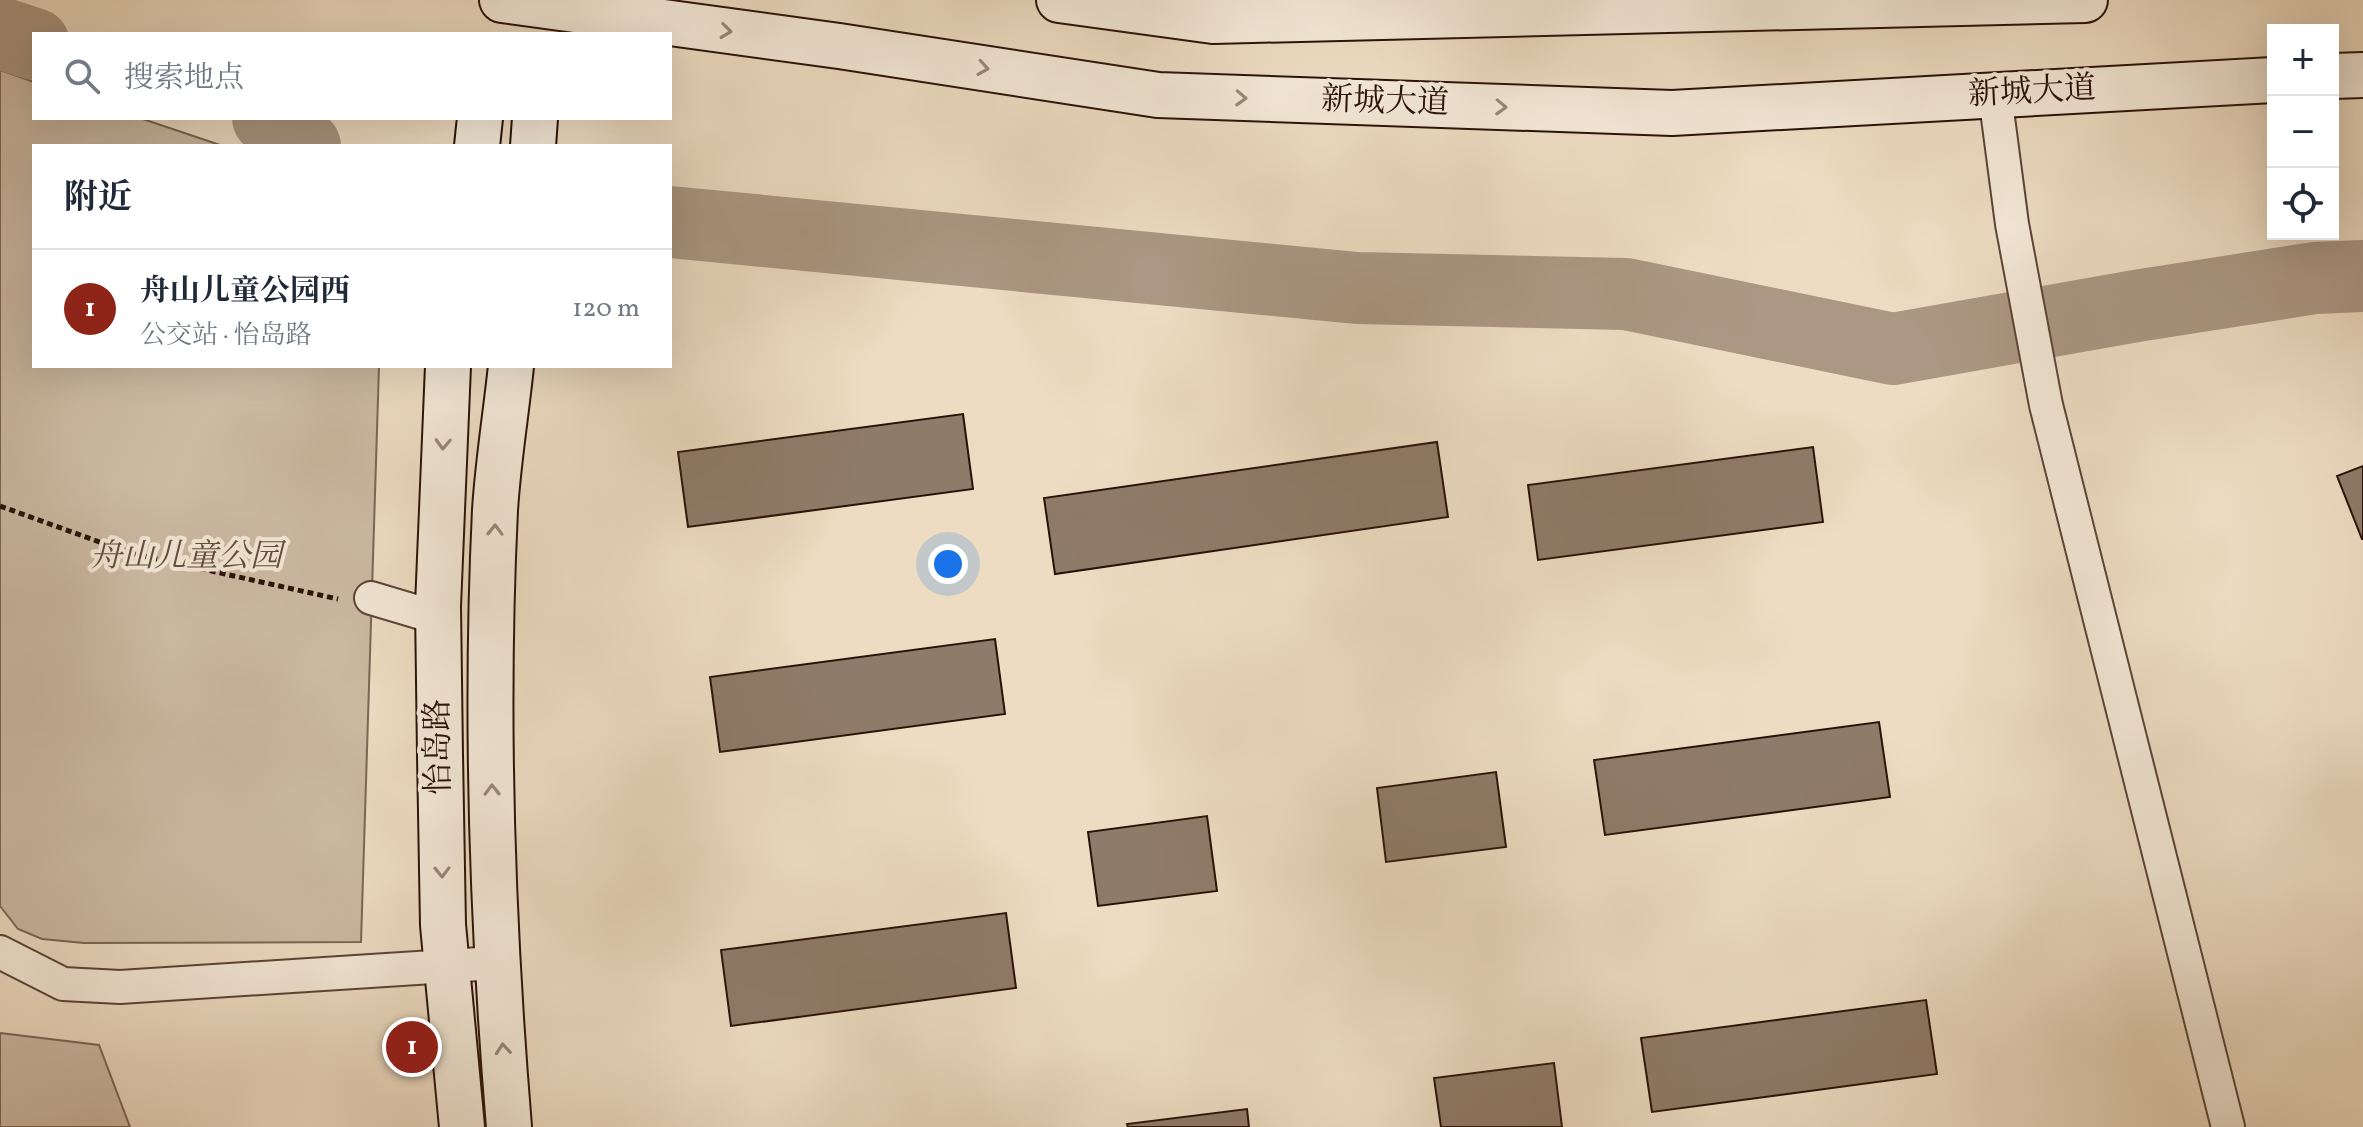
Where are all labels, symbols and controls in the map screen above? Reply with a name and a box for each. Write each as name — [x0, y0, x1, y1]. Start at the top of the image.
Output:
one-way arrow — [719, 22, 733, 39]
map controls — [2267, 24, 2339, 240]
button: + — [2267, 24, 2339, 96]
search box — [32, 32, 672, 120]
icon: search — [60, 54, 104, 98]
text: 搜索地点 — [124, 58, 244, 100]
one-way arrow — [976, 59, 990, 76]
street label: 新城大道 — [1967, 68, 2097, 118]
street label: 新城大道 — [1320, 79, 1450, 127]
one-way arrow — [1235, 90, 1248, 107]
button: − — [2267, 96, 2339, 168]
one-way arrow — [1495, 99, 1508, 116]
button: locate — [2267, 168, 2339, 240]
text: 附近 — [64, 176, 132, 223]
text: 舟山儿童公园西 — [140, 271, 350, 313]
text: 1 — [85, 291, 95, 327]
text: 120 m — [572, 291, 640, 327]
text: 公交站 · 怡岛路 — [140, 318, 312, 354]
one-way arrow — [434, 438, 451, 451]
one-way arrow — [486, 523, 504, 536]
park label: 舟山儿童公园 — [90, 536, 287, 580]
your location — [928, 544, 968, 584]
street label: 怡岛路 — [417, 699, 463, 795]
one-way arrow — [484, 783, 501, 796]
one-way arrow — [433, 866, 451, 879]
pin: 1 — [386, 1017, 438, 1077]
one-way arrow — [494, 1042, 511, 1055]

